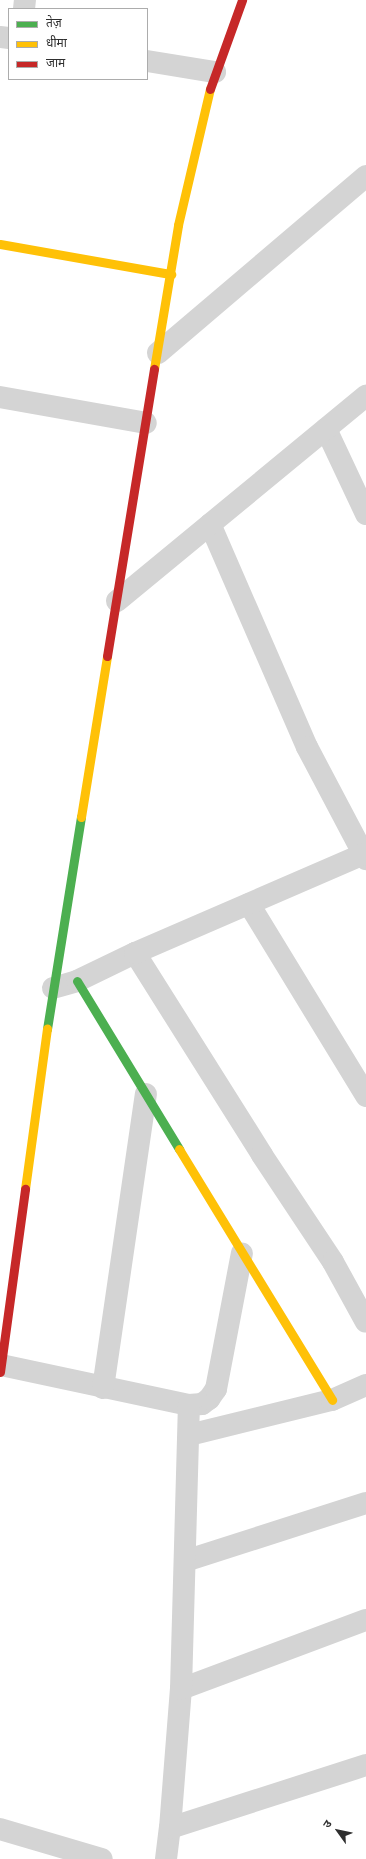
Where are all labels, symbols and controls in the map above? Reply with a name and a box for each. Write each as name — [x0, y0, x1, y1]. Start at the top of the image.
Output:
legend — [8, 8, 148, 80]
text: तेज़ — [46, 16, 62, 30]
text: धीमा — [46, 36, 67, 50]
text: जाम — [46, 56, 65, 70]
north arrow — [318, 1811, 358, 1851]
text: उ — [320, 1818, 335, 1830]

